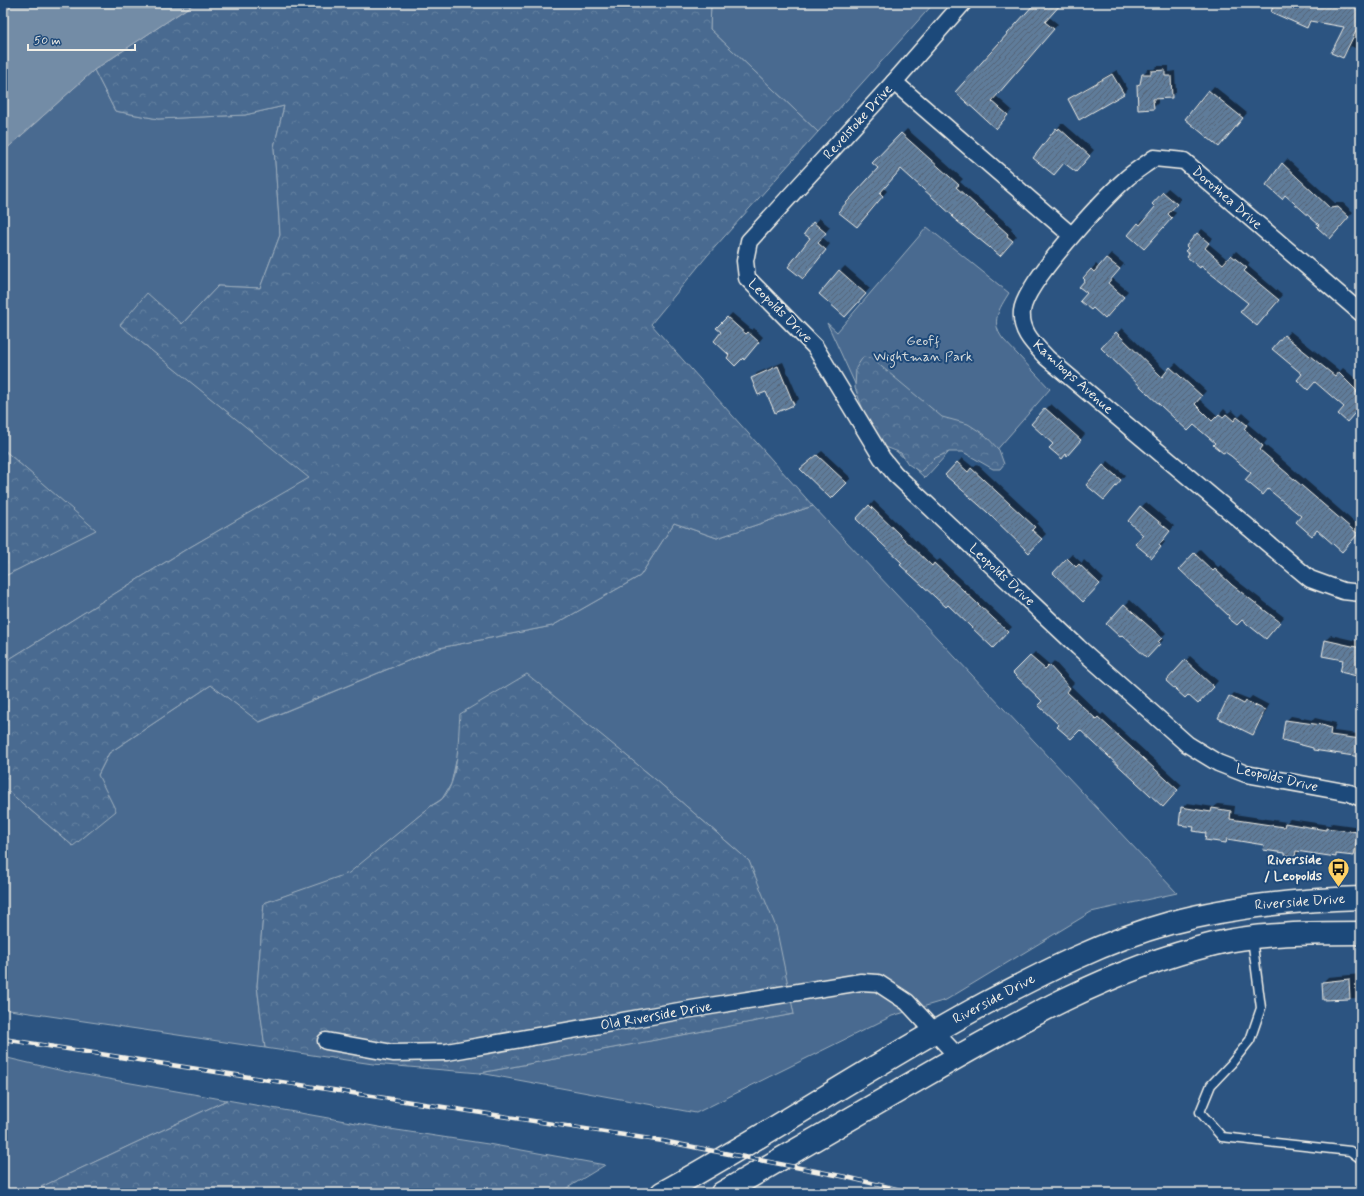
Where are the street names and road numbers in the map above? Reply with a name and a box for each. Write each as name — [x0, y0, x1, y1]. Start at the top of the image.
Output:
street label: Revelstoke Drive — [819, 80, 897, 163]
street label: Dorothea Drive — [1188, 162, 1266, 234]
street label: Leopolds Drive — [744, 275, 816, 347]
street label: Kamloops Avenue — [1029, 336, 1117, 418]
street label: Leopolds Drive — [965, 540, 1039, 610]
street label: Leopolds Drive — [1234, 760, 1320, 796]
street label: Riverside Drive — [1254, 890, 1346, 914]
street label: Riverside Drive — [950, 970, 1039, 1028]
street label: Old Riverside Drive — [599, 997, 713, 1035]

